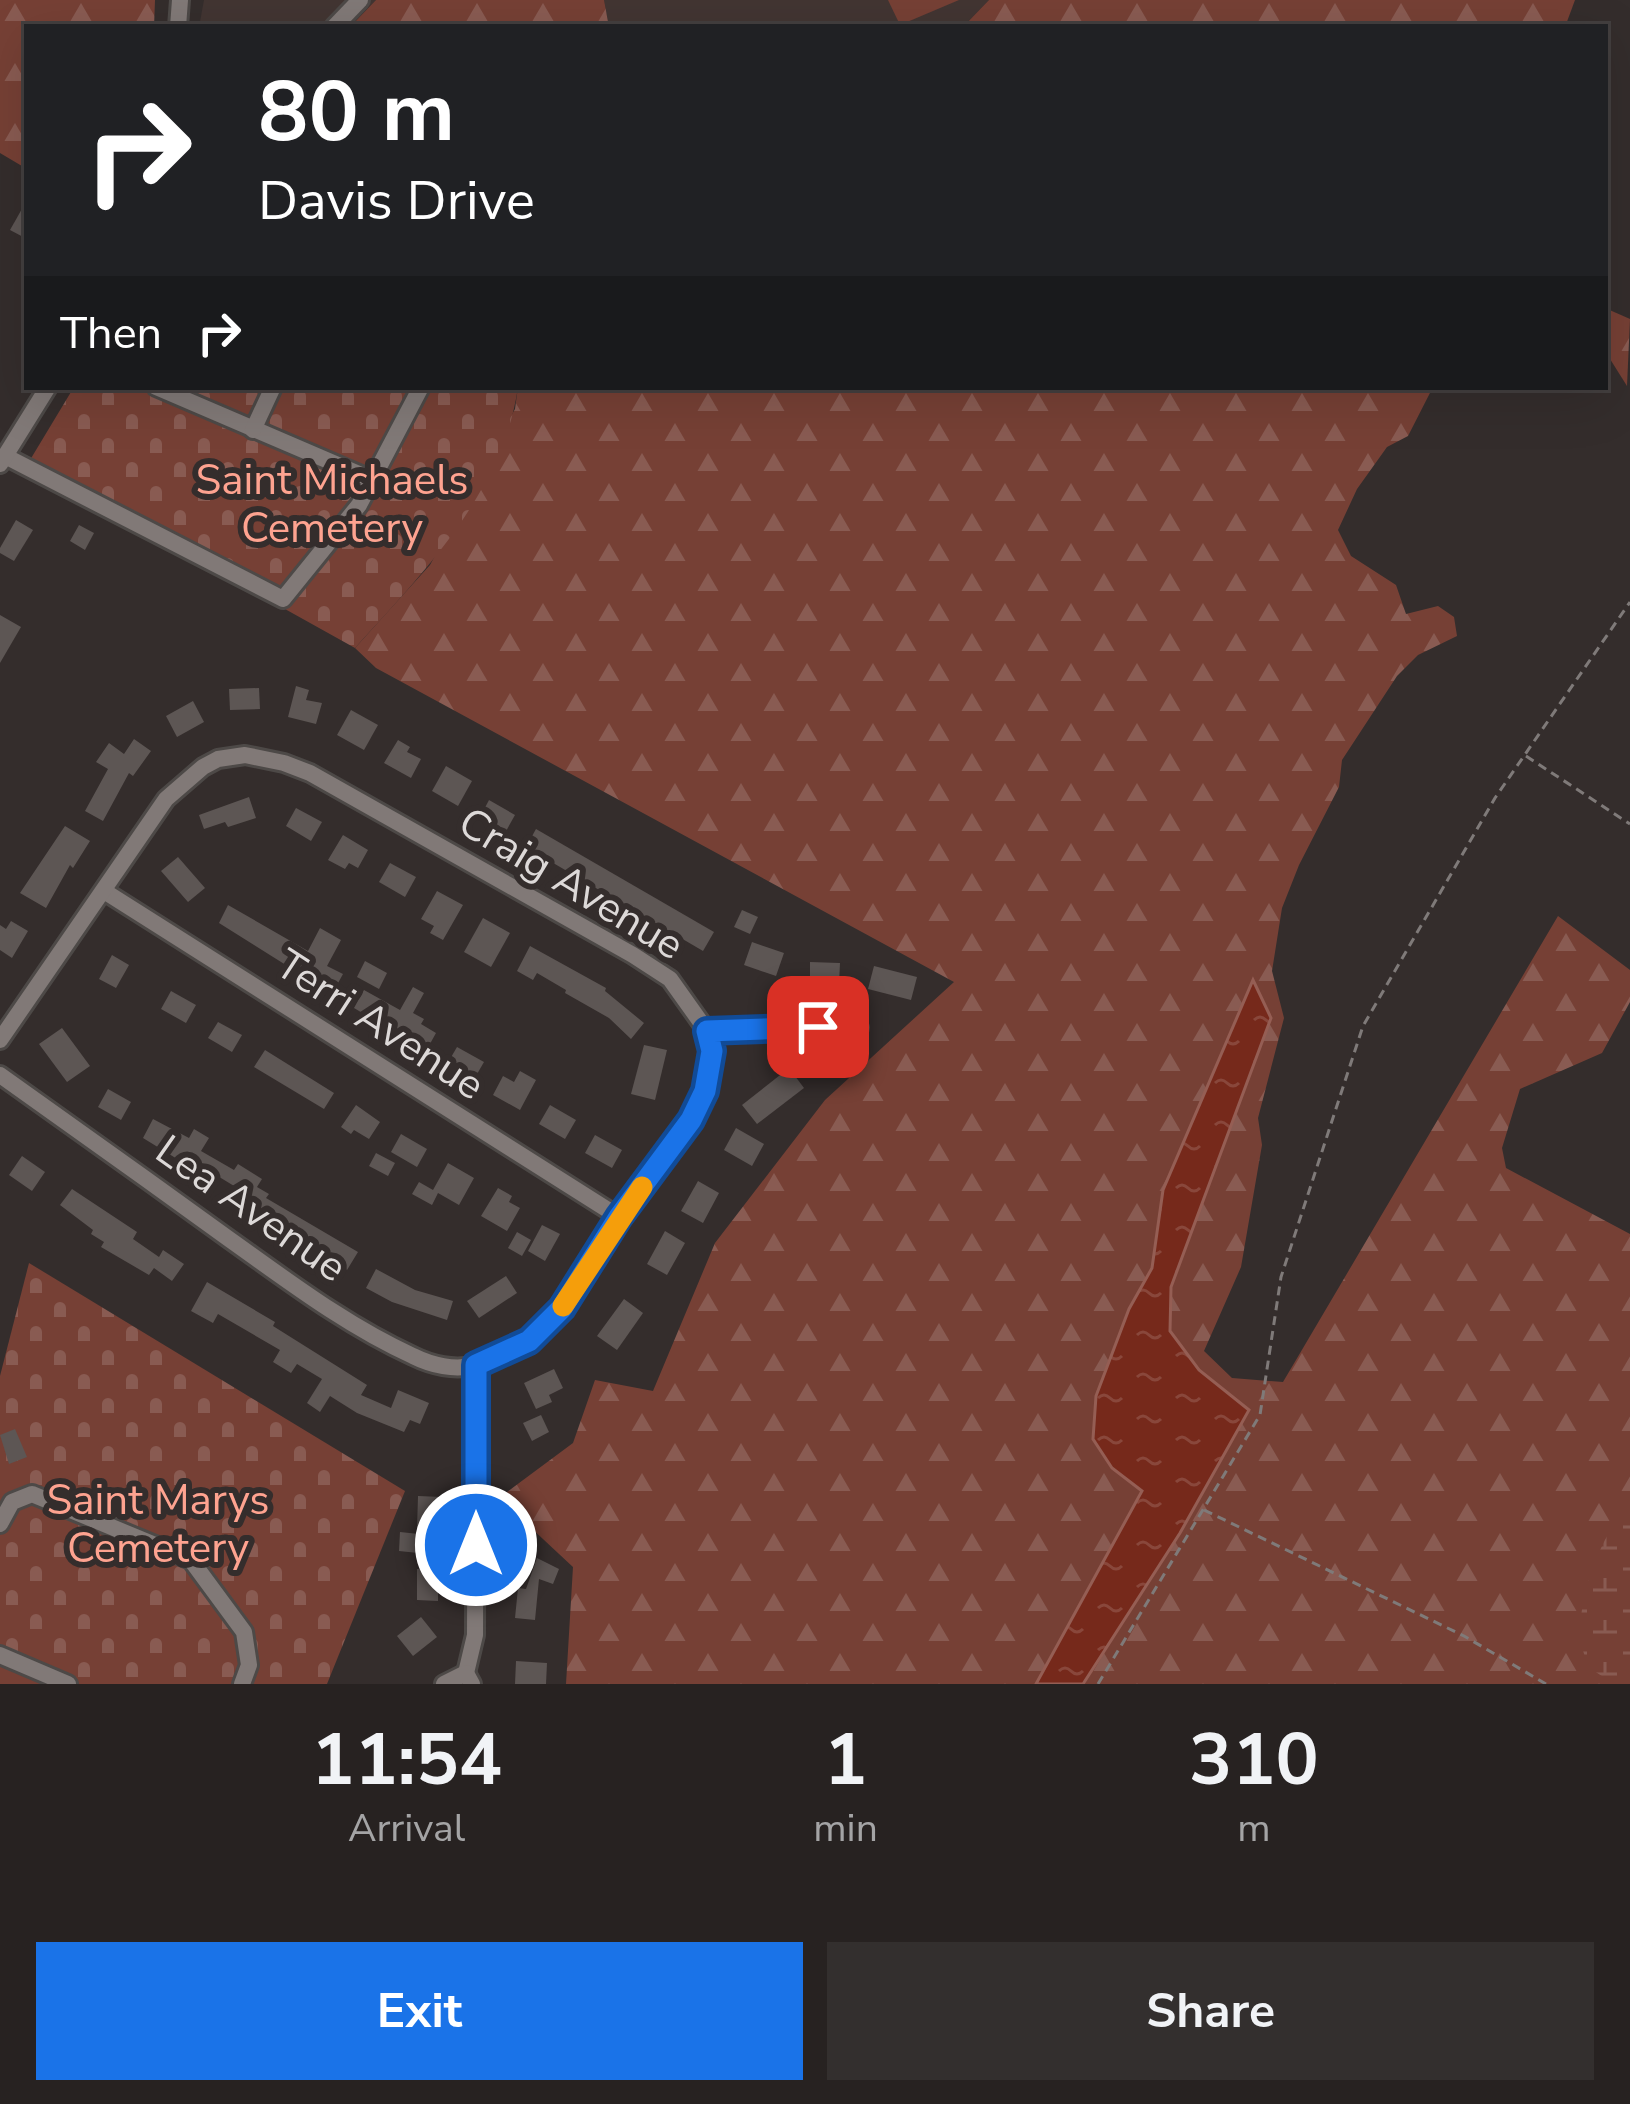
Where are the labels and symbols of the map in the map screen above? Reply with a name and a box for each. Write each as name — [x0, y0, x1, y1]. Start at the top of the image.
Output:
park label: Saint Michaels Cemetery — [195, 452, 469, 557]
street label: Craig Avenue — [448, 794, 694, 974]
street label: Terri Avenue — [265, 936, 495, 1114]
pin — [767, 976, 869, 1078]
street label: Lea Avenue — [144, 1122, 358, 1296]
park label: Saint Marys Cemetery — [46, 1472, 270, 1577]
position arrow — [413, 1482, 539, 1608]

